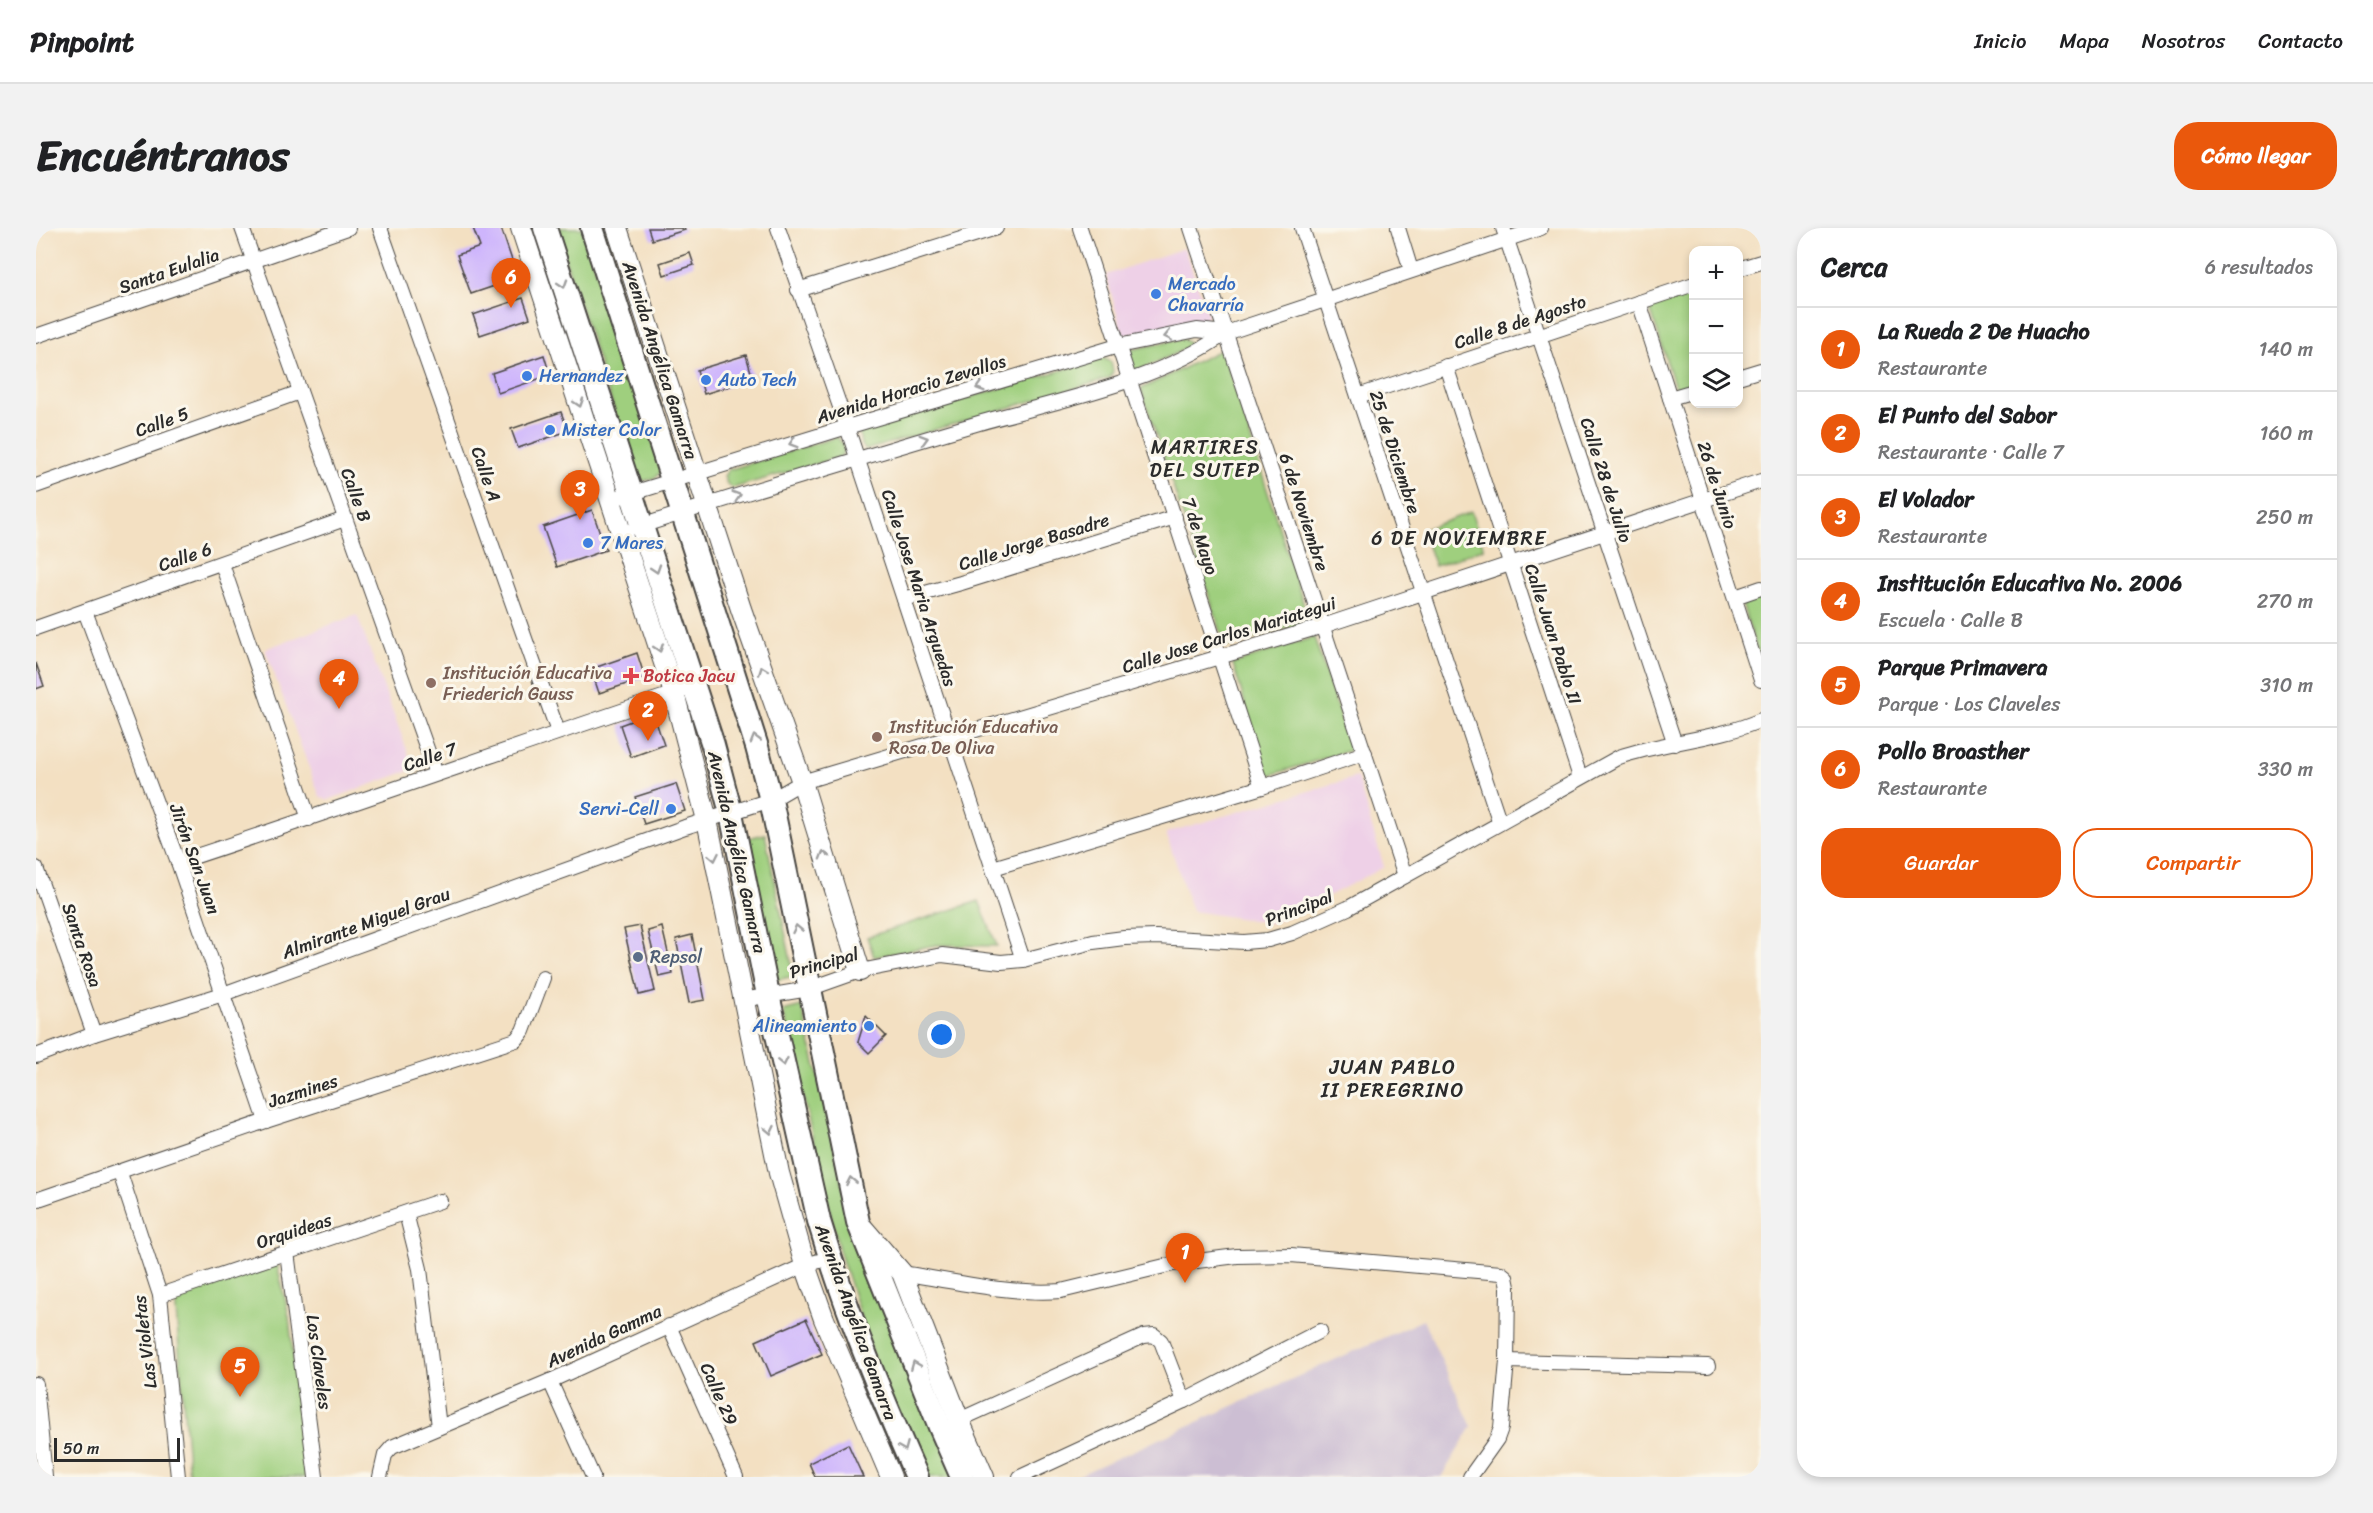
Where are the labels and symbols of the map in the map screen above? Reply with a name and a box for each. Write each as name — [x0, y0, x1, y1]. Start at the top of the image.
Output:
street label: Santa Eulalia — [114, 239, 224, 303]
street label: Avenida Angélica Gamarra — [613, 256, 707, 464]
pin: 6 — [492, 259, 530, 308]
place label: Mercado Chavarría — [1168, 268, 1244, 321]
one-way arrow — [556, 278, 568, 289]
street label: Calle 8 de Agosto — [1450, 286, 1590, 358]
marker: Mercado Chavarría — [1149, 287, 1163, 301]
one-way arrow — [1163, 329, 1173, 342]
street label: Avenida Horacio Zevallos — [811, 345, 1010, 433]
place label: Hernandez — [539, 360, 624, 392]
place label: Auto Tech — [717, 364, 797, 396]
marker: Hernandez — [520, 369, 534, 383]
marker: Auto Tech — [699, 373, 713, 387]
one-way arrow — [975, 380, 986, 392]
street label: 25 de Diciembre — [1360, 386, 1430, 518]
street label: Calle 5 — [130, 397, 194, 447]
one-way arrow — [571, 397, 584, 408]
street label: Calle 28 de Julio — [1571, 413, 1641, 547]
place label: Mister Color — [562, 414, 663, 446]
marker: Mister Color — [543, 423, 557, 437]
district label: MARTIRES DEL SUTEP — [1149, 430, 1261, 488]
one-way arrow — [918, 434, 929, 446]
one-way arrow — [788, 436, 799, 448]
street label: 26 de Junio — [1688, 437, 1746, 533]
street label: Calle A — [462, 442, 510, 506]
street label: 6 de Noviembre — [1270, 449, 1338, 575]
street label: Calle B — [331, 463, 381, 527]
pin: 3 — [560, 470, 600, 520]
street label: Calle Jose Maria Arguedas — [872, 485, 966, 692]
one-way arrow — [731, 490, 742, 503]
street label: 7 de Mayo — [1172, 493, 1228, 579]
street label: Calle Jorge Basadre — [955, 504, 1113, 580]
district label: 6 DE NOVIEMBRE — [1371, 521, 1547, 556]
place label: 7 Mares — [600, 527, 664, 559]
street label: Calle 6 — [154, 533, 216, 581]
marker: 7 Mares — [581, 536, 595, 550]
street label: Calle Juan Pablo II — [1515, 559, 1591, 709]
one-way arrow — [649, 563, 662, 574]
street label: Calle Jose Carlos Mariategui — [1118, 587, 1341, 683]
one-way arrow — [652, 642, 664, 653]
place label: Institución Educativa Friederich Gauss — [442, 657, 612, 710]
pin: 4 — [320, 660, 358, 709]
place label: Botica Jacu — [643, 660, 735, 692]
one-way arrow — [758, 665, 771, 676]
marker: Botica Jacu — [624, 669, 638, 683]
marker: Institución Educativa Friederich Gauss — [424, 676, 438, 690]
pin: 2 — [628, 692, 668, 741]
place label: Institución Educativa Rosa De Oliva — [888, 711, 1058, 764]
marker: Institución Educativa Rosa De Oliva — [870, 730, 884, 744]
street label: Calle 7 — [399, 732, 463, 781]
one-way arrow — [749, 734, 762, 744]
street label: Avenida Angélica Gamarra — [698, 747, 776, 957]
place label: Servi-Cell — [579, 793, 660, 825]
street label: Jirón San Juan — [160, 798, 230, 919]
marker: Servi-Cell — [664, 802, 678, 816]
one-way arrow — [818, 850, 831, 861]
one-way arrow — [707, 852, 720, 862]
street label: Almirante Miguel Grau — [276, 878, 455, 969]
street label: Principal — [1260, 880, 1338, 936]
street label: Santa Rosa — [53, 898, 111, 992]
one-way arrow — [791, 924, 804, 934]
street label: Principal — [786, 938, 863, 988]
place label: Repsol — [650, 941, 703, 973]
marker: Repsol — [631, 950, 645, 964]
place label: Alineamiento — [752, 1010, 857, 1042]
marker: Alineamiento — [862, 1019, 876, 1033]
your location — [927, 1020, 956, 1049]
district label: JUAN PABLO II PEREGRINO — [1320, 1050, 1465, 1108]
one-way arrow — [776, 1057, 789, 1067]
street label: Jazmines — [263, 1065, 343, 1118]
one-way arrow — [763, 1125, 776, 1135]
one-way arrow — [845, 1177, 858, 1187]
street label: Orquideas — [252, 1204, 337, 1258]
street label: Avenida Angélica Gamarra — [805, 1218, 907, 1426]
pin: 1 — [1166, 1234, 1204, 1283]
street label: Las Violetas — [123, 1293, 167, 1391]
street label: Avenida Gamma — [540, 1295, 668, 1377]
street label: Los Claveles — [297, 1312, 342, 1412]
pin: 5 — [220, 1348, 260, 1397]
street label: Calle 29 — [691, 1357, 747, 1431]
one-way arrow — [910, 1360, 922, 1371]
scale bar — [54, 1435, 180, 1462]
one-way arrow — [897, 1441, 909, 1452]

